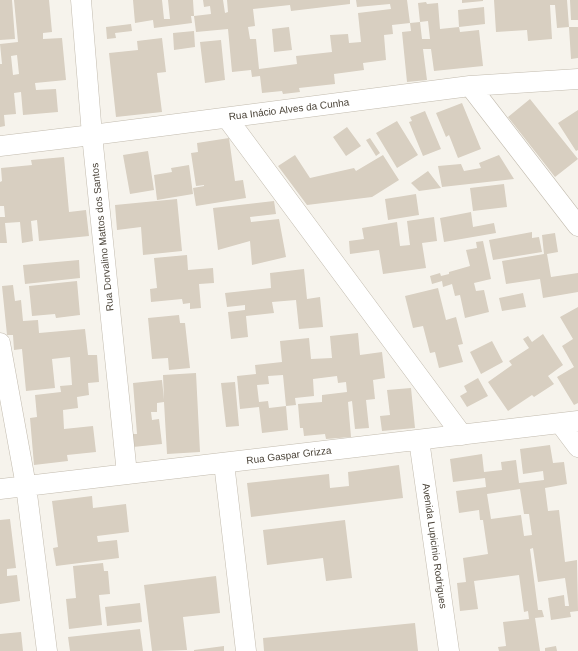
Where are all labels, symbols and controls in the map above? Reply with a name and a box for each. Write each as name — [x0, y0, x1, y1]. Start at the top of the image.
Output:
street label: Rua Inácio Alves da Cunha — [228, 97, 350, 123]
street label: Rua Dorvalino Mattos dos Santos — [89, 162, 117, 312]
street label: Rua Gaspar Grizza — [246, 445, 332, 467]
street label: Avenida Lupicinio Rodrigues — [419, 482, 449, 610]

